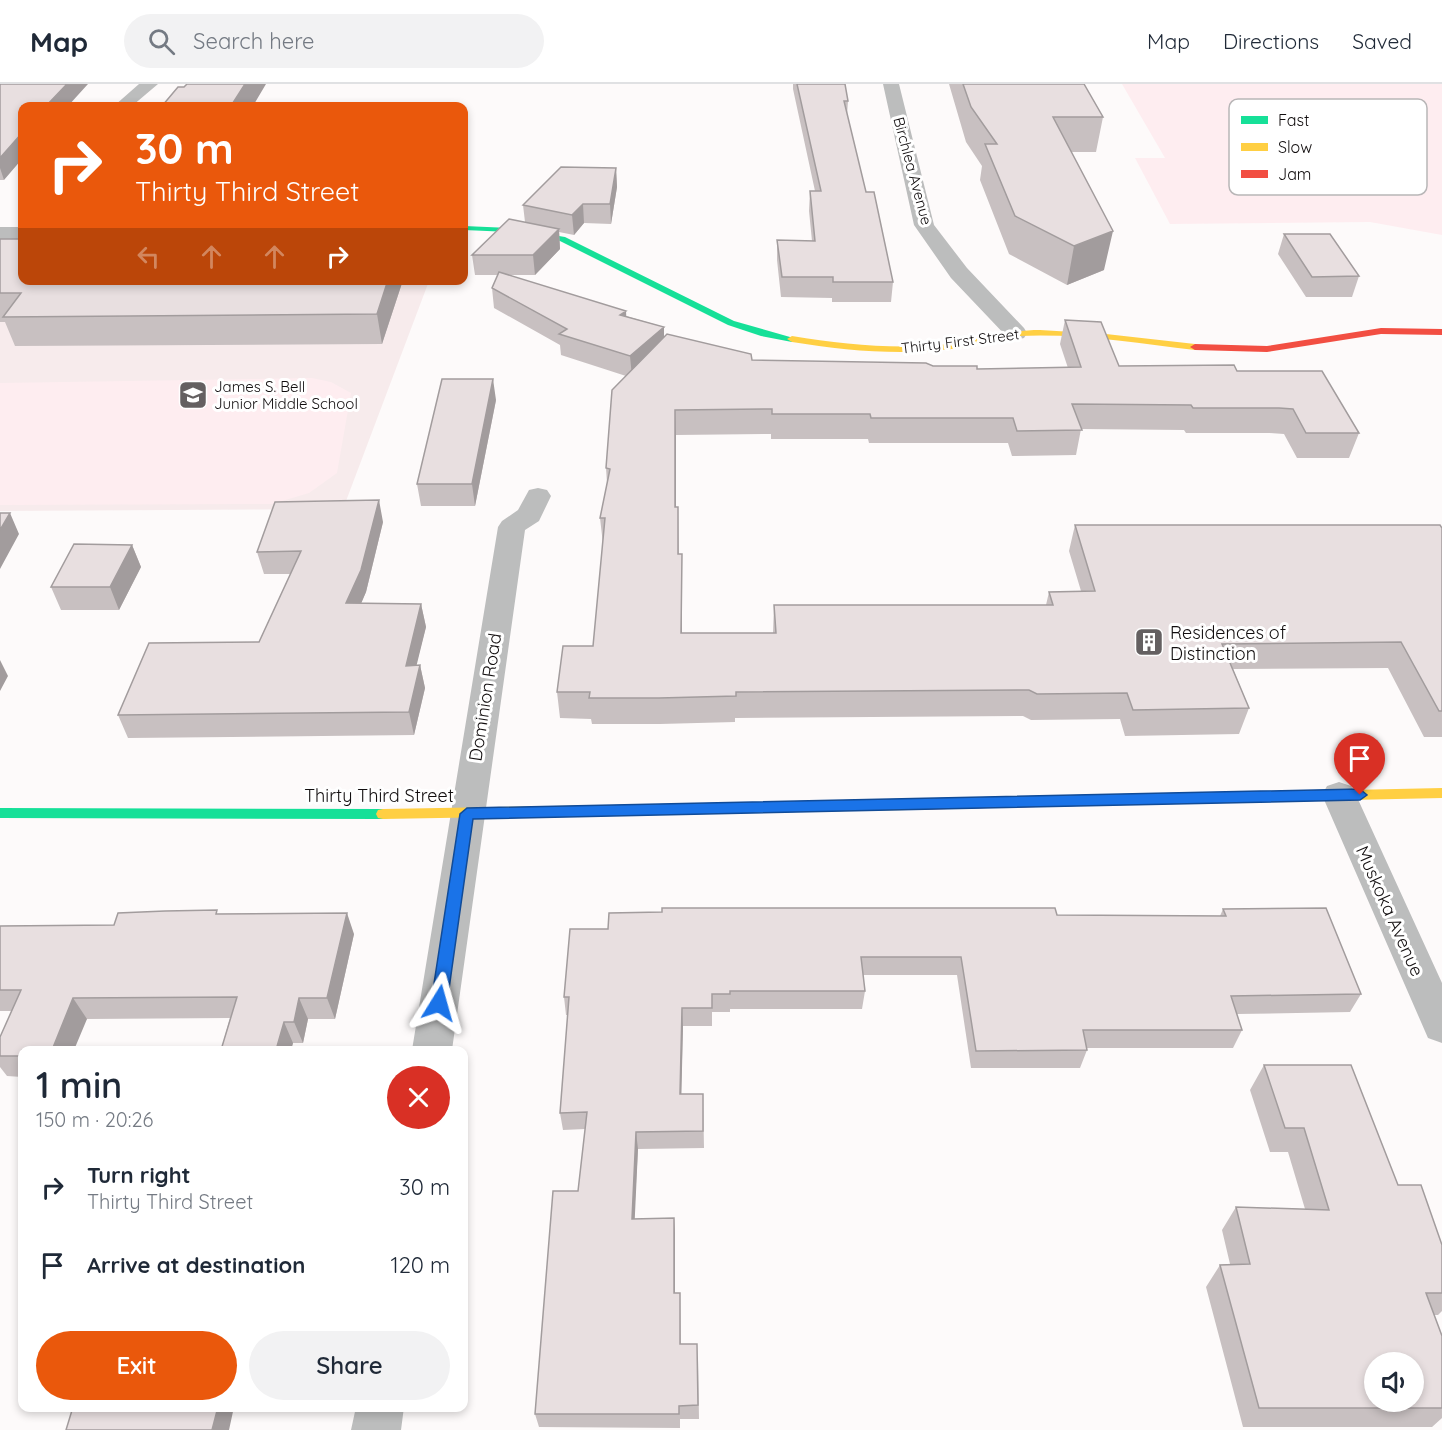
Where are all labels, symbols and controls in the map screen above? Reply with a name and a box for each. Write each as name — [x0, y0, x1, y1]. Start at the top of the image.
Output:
search box — [124, 14, 544, 68]
text: Map — [30, 24, 88, 59]
icon: search — [145, 25, 178, 58]
text: Search here — [193, 27, 315, 55]
text: Map — [1147, 28, 1190, 54]
text: Directions — [1223, 28, 1319, 54]
text: Saved — [1352, 28, 1412, 54]
legend — [1229, 99, 1427, 195]
text: Fast — [1278, 110, 1309, 130]
street label: Birchlea Avenue — [889, 115, 937, 227]
text: 30 m — [135, 122, 234, 175]
icon: right — [36, 126, 114, 204]
text: Slow — [1278, 137, 1312, 157]
text: Jam — [1278, 164, 1311, 184]
text: Thirty Third Street — [135, 174, 359, 208]
icon: left — [132, 240, 165, 273]
icon: ahead — [195, 240, 228, 273]
icon: ahead — [258, 240, 291, 273]
icon: right — [321, 240, 354, 273]
street label: Thirty First Street — [900, 324, 1020, 358]
place label: James S. Bell Junior Middle School — [214, 377, 358, 413]
school or university icon: James S. Bell Junior Middle School — [177, 379, 209, 411]
place label: Residences of Distinction — [1170, 621, 1287, 665]
building icon: Residences of Distinction — [1133, 626, 1165, 658]
street label: Dominion Road — [464, 631, 506, 763]
pin — [1334, 733, 1385, 795]
icon: arrive — [1343, 742, 1376, 775]
street label: Thirty Third Street — [304, 784, 454, 807]
street label: Muskoka Avenue — [1351, 842, 1429, 980]
position arrow — [407, 971, 471, 1035]
text: 1 min — [36, 1062, 122, 1107]
button: close — [387, 1066, 450, 1129]
text: 150 m · 20:26 — [36, 1107, 153, 1132]
text: Turn right — [87, 1161, 191, 1189]
icon: right — [36, 1171, 69, 1204]
text: 30 m — [399, 1173, 450, 1201]
text: Thirty Third Street — [87, 1189, 253, 1214]
icon: arrive — [36, 1249, 69, 1282]
text: Arrive at destination — [87, 1251, 305, 1279]
text: 120 m — [391, 1251, 450, 1279]
button: Exit — [36, 1331, 237, 1400]
button: Share — [249, 1331, 450, 1400]
map controls — [1364, 1352, 1424, 1412]
button: sound — [1364, 1352, 1424, 1412]

